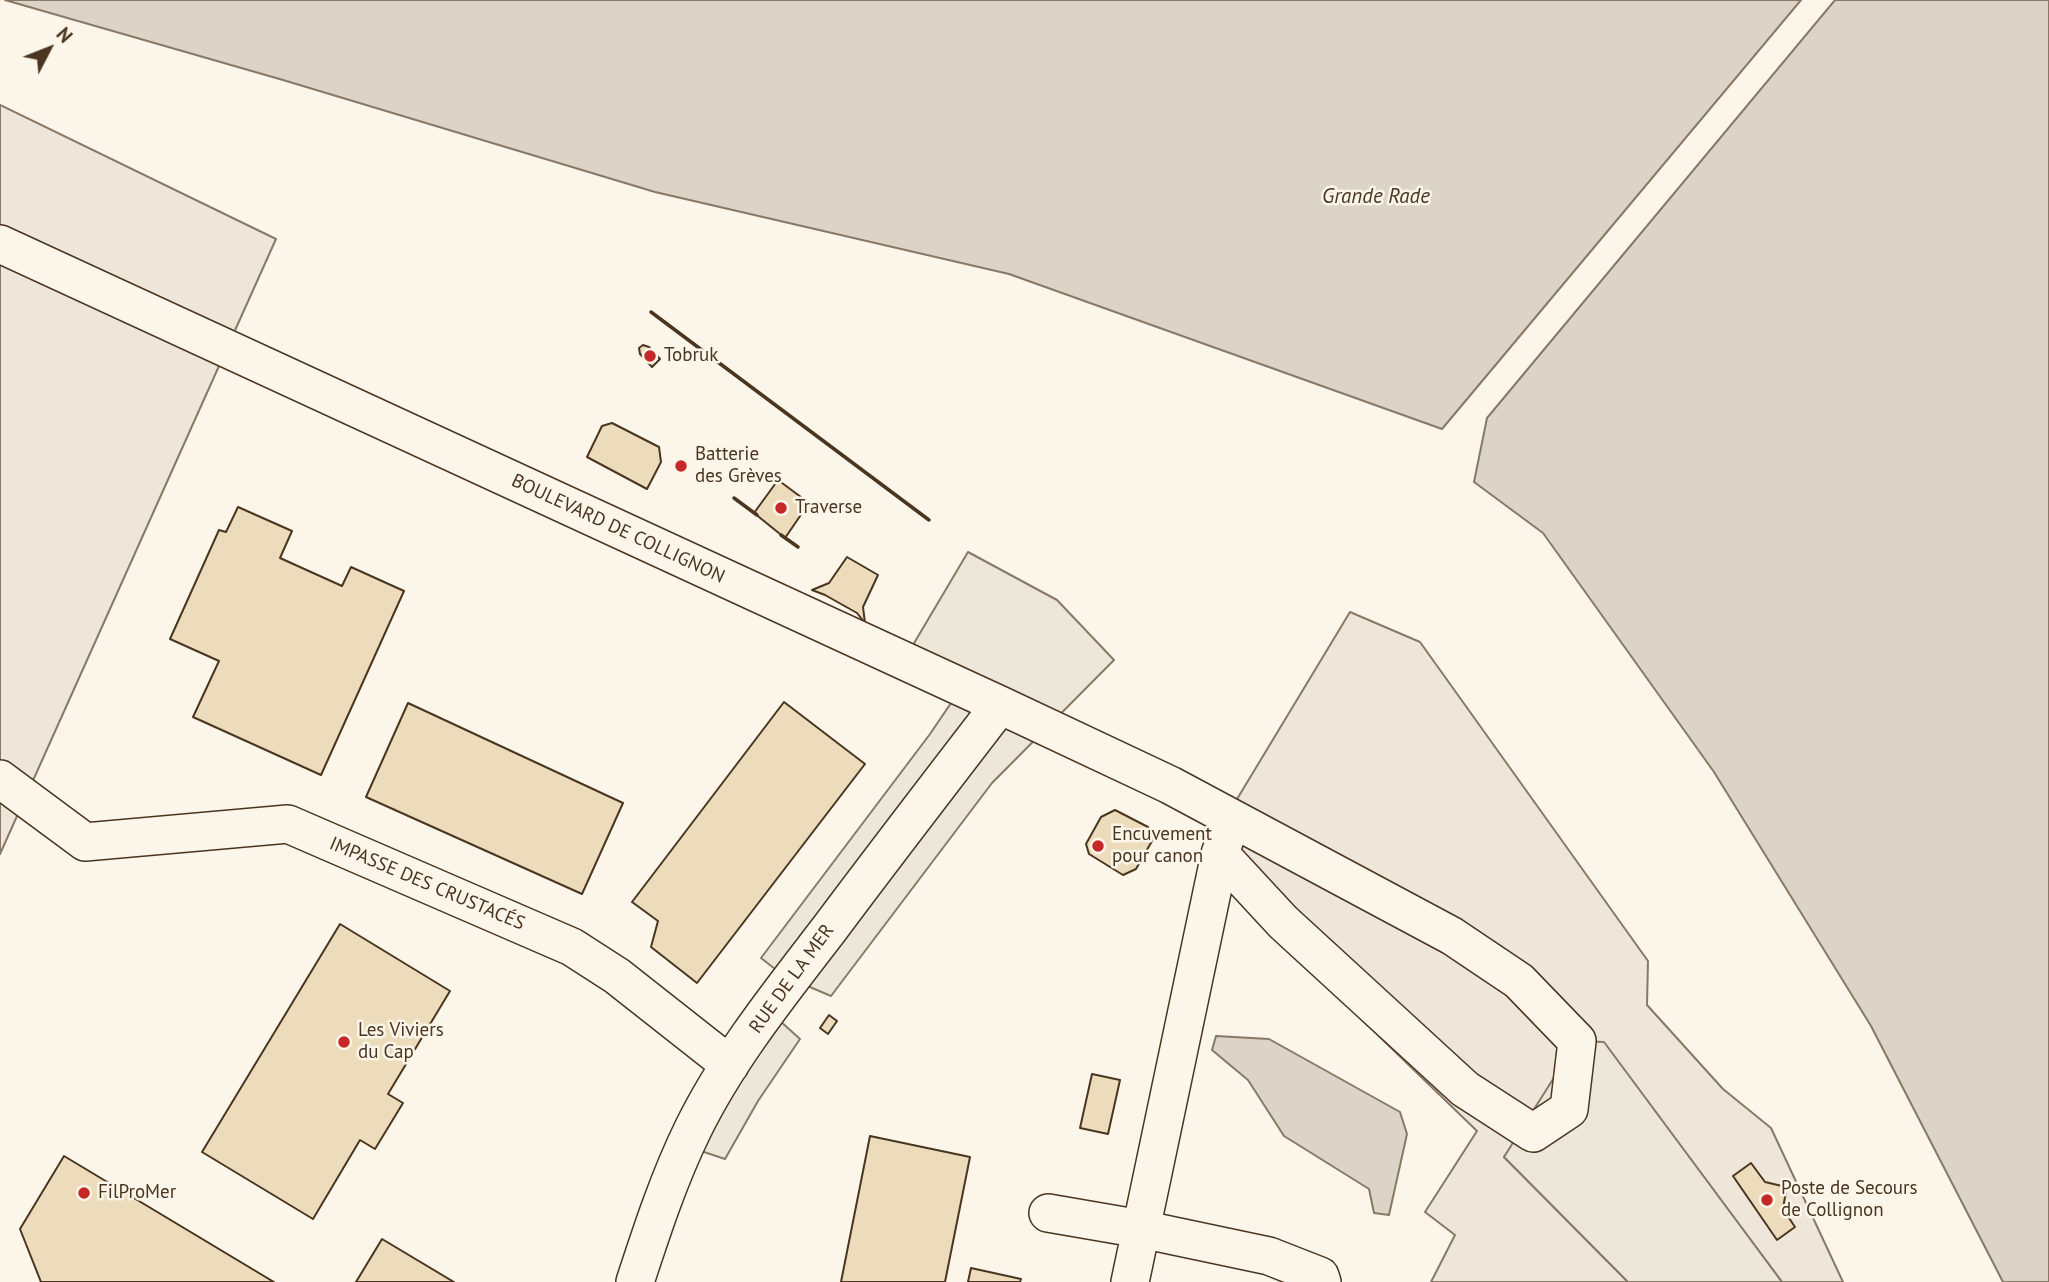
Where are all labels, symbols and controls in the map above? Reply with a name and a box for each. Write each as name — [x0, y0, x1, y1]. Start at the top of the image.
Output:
north arrow — [14, 14, 84, 84]
text: N — [52, 22, 78, 48]
water label: Grande Rade — [1322, 184, 1430, 210]
place label: Tobruk — [664, 345, 718, 367]
marker: Tobruk — [642, 348, 658, 364]
place label: Batterie des Grèves — [695, 444, 782, 488]
marker: Batterie des Grèves — [673, 458, 689, 474]
street label: BOULEVARD DE COLLIGNON — [508, 469, 728, 589]
place label: Traverse — [795, 497, 862, 519]
marker: Traverse — [773, 500, 789, 516]
place label: Encuvement pour canon — [1112, 824, 1212, 868]
street label: IMPASSE DES CRUSTACÉS — [326, 832, 528, 936]
marker: Encuvement pour canon — [1090, 838, 1106, 854]
street label: RUE DE LA MER — [745, 920, 839, 1038]
place label: Les Viviers du Cap — [358, 1020, 444, 1064]
marker: Les Viviers du Cap — [336, 1034, 352, 1050]
place label: Poste de Secours de Collignon — [1781, 1178, 1918, 1222]
place label: FilProMer — [98, 1182, 176, 1204]
marker: FilProMer — [76, 1185, 92, 1201]
marker: Poste de Secours de Collignon — [1759, 1192, 1775, 1208]

